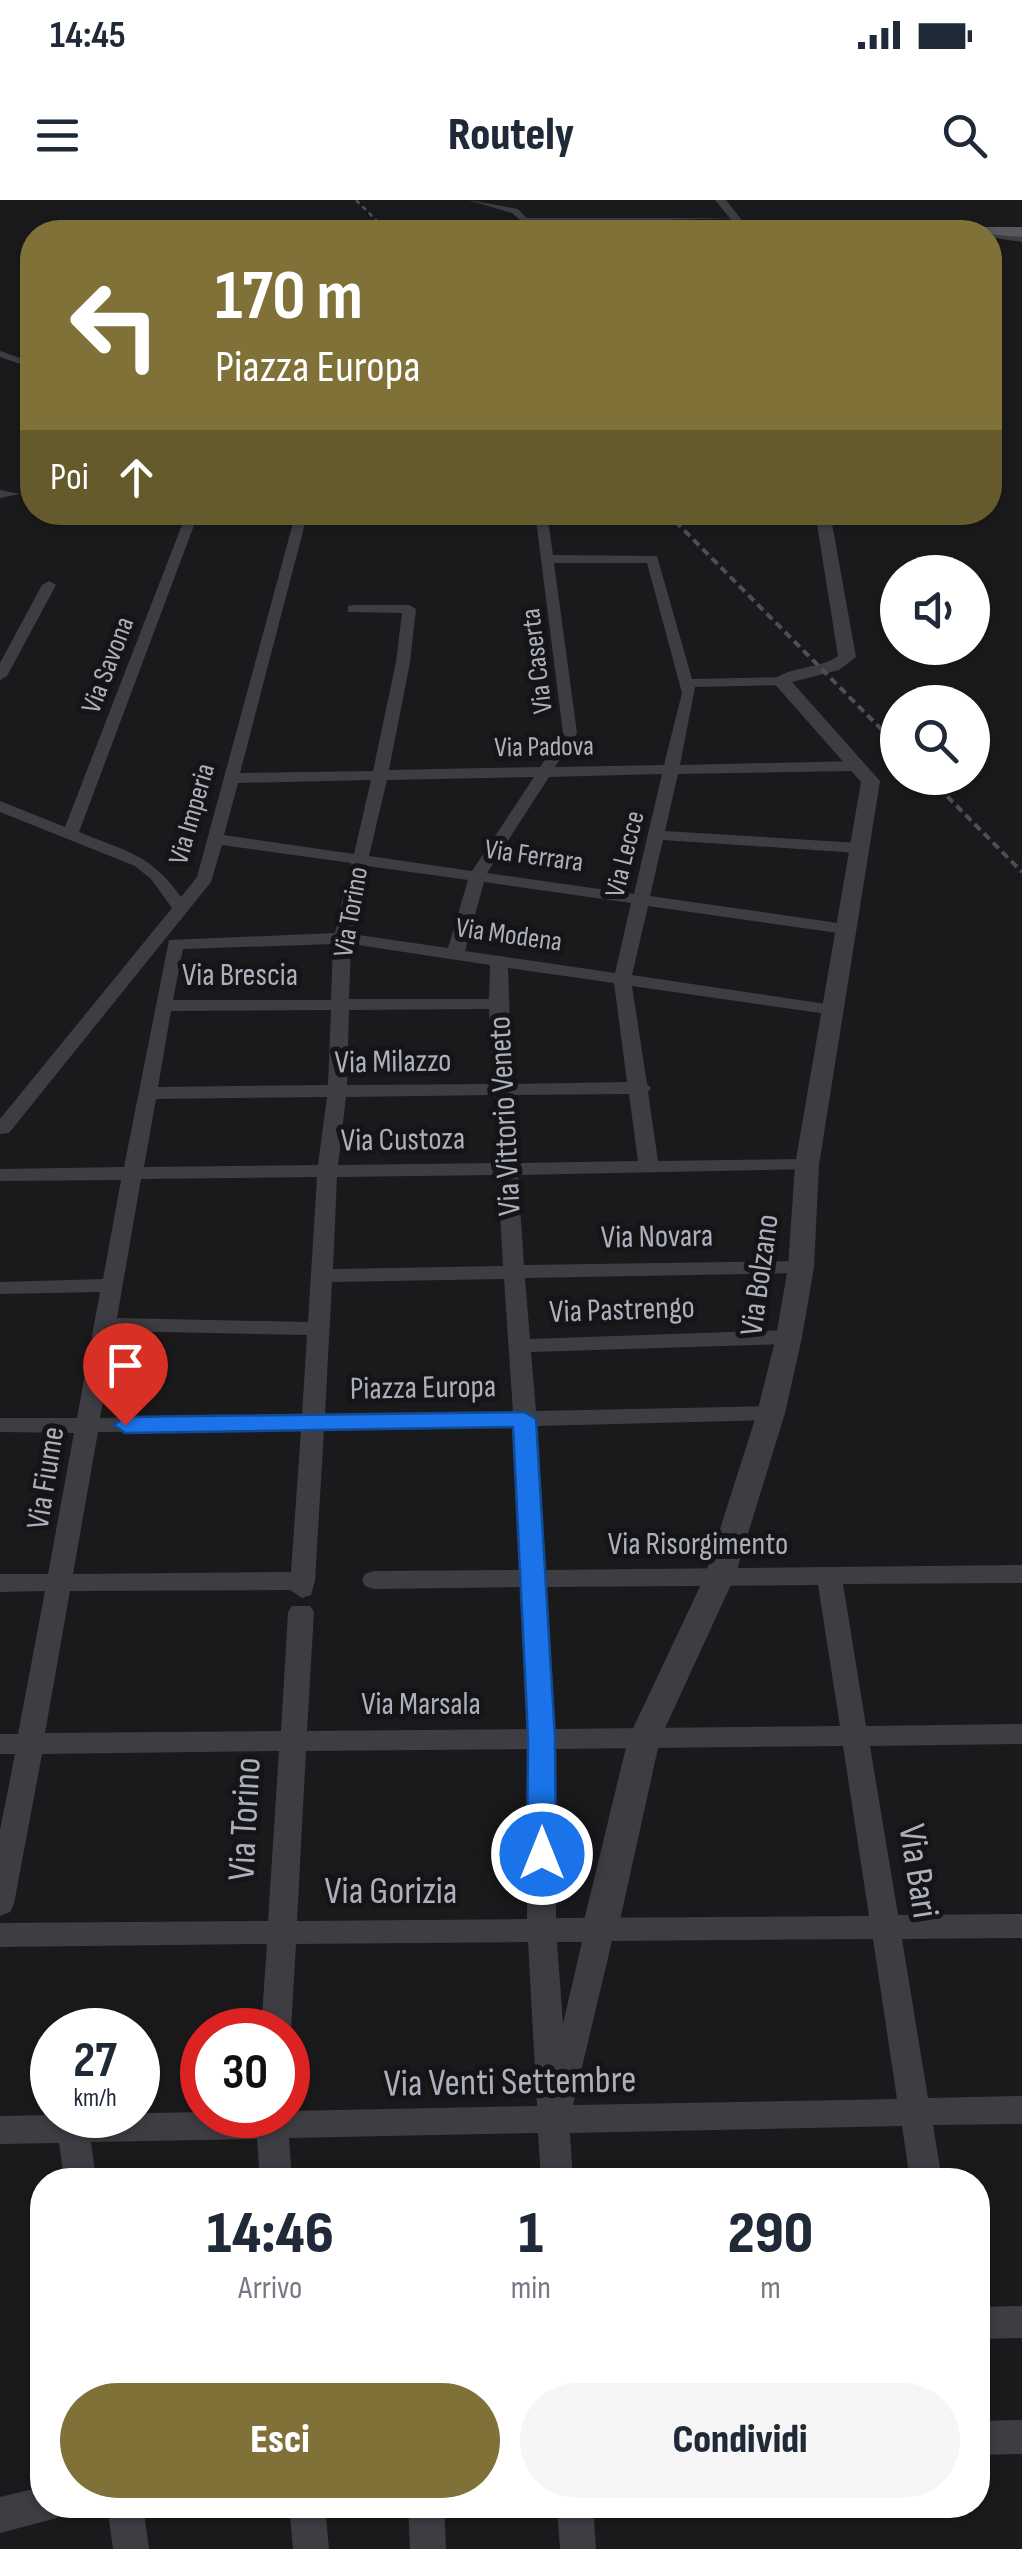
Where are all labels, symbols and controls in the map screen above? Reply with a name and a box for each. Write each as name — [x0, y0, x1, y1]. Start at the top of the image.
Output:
text: 14:45 — [50, 13, 126, 58]
icon: menu — [30, 108, 85, 163]
text: Routely — [448, 108, 574, 163]
icon: search — [937, 108, 992, 163]
text: 170 m — [215, 255, 363, 339]
icon: left — [50, 260, 180, 390]
text: Piazza Europa — [215, 340, 421, 395]
icon: ahead — [109, 450, 164, 505]
text: Poi — [50, 455, 89, 500]
map controls — [880, 555, 990, 795]
button: sound — [880, 555, 990, 665]
street label: Via Caserta — [514, 606, 560, 716]
street label: Via Savona — [75, 612, 141, 718]
button: search — [880, 685, 990, 795]
street label: Via Padova — [494, 730, 594, 764]
street label: Via Imperia — [162, 760, 222, 868]
street label: Via Lecce — [598, 807, 652, 901]
street label: Via Ferrara — [483, 833, 585, 879]
street label: Via Torino — [327, 864, 375, 960]
street label: Via Modena — [454, 911, 564, 959]
street label: Via Brescia — [182, 956, 298, 995]
street label: Via Vittorio Veneto — [480, 1015, 530, 1217]
street label: Via Milazzo — [334, 1041, 452, 1083]
street label: Via Custoza — [340, 1119, 466, 1161]
street label: Via Bolzano — [732, 1212, 788, 1338]
street label: Via Novara — [601, 1217, 713, 1257]
street label: Via Pastrengo — [549, 1288, 695, 1332]
pin — [83, 1323, 168, 1426]
icon: arrive — [98, 1338, 153, 1393]
street label: Piazza Europa — [350, 1367, 496, 1409]
street label: Via Fiume — [19, 1424, 73, 1532]
street label: Via Risorgimento — [608, 1525, 788, 1564]
street label: Via Marsala — [361, 1685, 481, 1724]
street label: Via Torino — [219, 1756, 271, 1882]
position arrow — [490, 1802, 594, 1906]
street label: Via Bari — [888, 1821, 948, 1921]
street label: Via Gorizia — [325, 1869, 457, 1914]
speed limit sign: 30 — [180, 2008, 310, 2138]
text: 27 — [73, 2031, 117, 2091]
street label: Via Venti Settembre — [383, 2057, 637, 2107]
text: km/h — [73, 2083, 117, 2114]
text: 14:46 — [207, 2198, 334, 2270]
text: 1 — [519, 2198, 543, 2270]
text: 290 — [728, 2198, 813, 2270]
text: Arrivo — [238, 2269, 302, 2308]
text: min — [511, 2269, 551, 2308]
text: m — [760, 2269, 781, 2308]
button: Esci — [60, 2383, 500, 2498]
button: Condividi — [520, 2383, 960, 2498]

